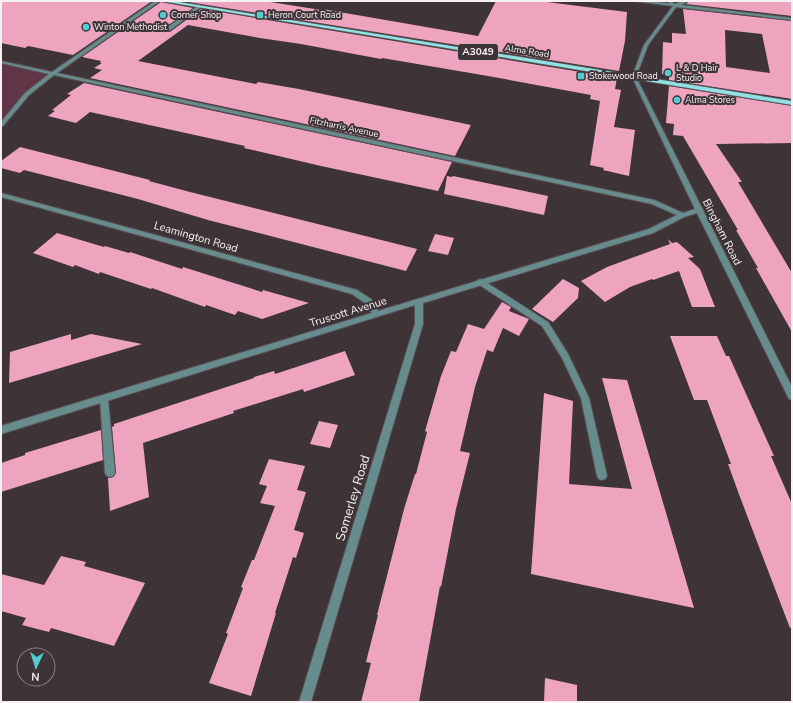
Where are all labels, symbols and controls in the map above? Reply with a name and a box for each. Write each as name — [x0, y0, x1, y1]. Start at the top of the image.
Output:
place label: Corner Shop — [171, 9, 221, 21]
place label: Heron Court Road — [268, 9, 341, 21]
marker: Corner Shop — [158, 10, 168, 20]
marker: Heron Court Road — [255, 10, 265, 20]
place label: Winton Methodist — [94, 21, 168, 33]
marker: Winton Methodist — [81, 22, 91, 32]
street label: Alma Road — [504, 42, 550, 60]
road number: A3049 — [458, 44, 498, 60]
place label: L & D Hair Studio — [676, 62, 718, 84]
marker: L & D Hair Studio — [663, 68, 673, 78]
place label: Stokewood Road — [589, 70, 658, 82]
marker: Stokewood Road — [576, 71, 586, 81]
place label: Alma Stores — [685, 94, 735, 106]
marker: Alma Stores — [672, 95, 682, 105]
street label: Fitzharris Avenue — [309, 114, 380, 140]
street label: Bingham Road — [699, 196, 745, 268]
street label: Leamington Road — [152, 218, 240, 256]
street label: Truscott Avenue — [308, 293, 389, 331]
street label: Somerley Road — [331, 453, 375, 543]
north arrow — [16, 647, 56, 687]
text: N — [31, 669, 40, 684]

